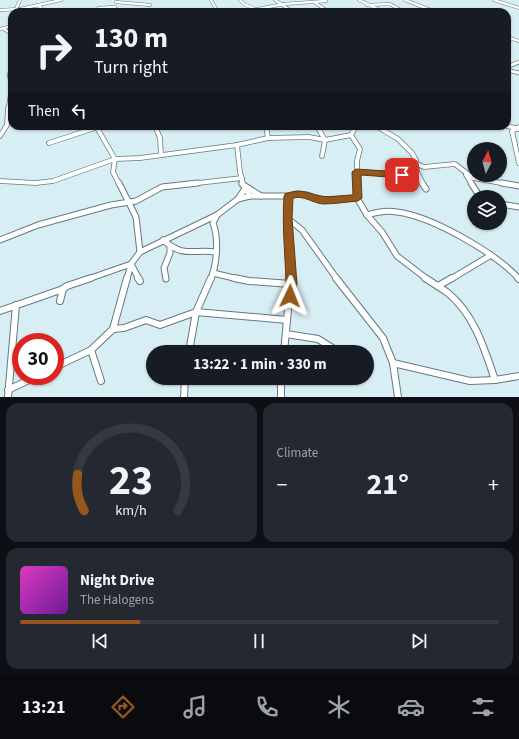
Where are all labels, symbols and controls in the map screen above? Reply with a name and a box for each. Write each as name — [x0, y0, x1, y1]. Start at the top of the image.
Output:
text: 130 m — [94, 18, 168, 58]
icon: right — [28, 24, 80, 76]
text: Turn right — [94, 55, 168, 80]
icon: left — [68, 100, 90, 122]
text: Then — [28, 101, 60, 122]
north arrow — [467, 142, 507, 182]
map controls — [467, 142, 507, 230]
pin — [385, 158, 419, 192]
icon: arrive — [391, 164, 413, 186]
button: layers — [467, 190, 507, 230]
position arrow — [269, 275, 311, 317]
speed limit sign: 30 — [12, 333, 64, 385]
text: 13:22 · 1 min · 330 m — [193, 354, 327, 375]
text: Climate — [277, 444, 318, 462]
text: 23 — [109, 450, 153, 510]
text: 21° — [366, 463, 409, 506]
text: − — [277, 469, 287, 501]
text: + — [488, 469, 499, 501]
text: km/h — [115, 499, 147, 520]
text: Night Drive — [80, 570, 155, 591]
text: The Halogens — [80, 591, 154, 609]
icon: previous — [89, 630, 111, 652]
icon: pause — [248, 630, 270, 652]
icon: next — [408, 630, 430, 652]
icon: directions — [109, 693, 137, 721]
icon: music — [181, 693, 209, 721]
icon: phone — [253, 693, 281, 721]
icon: climate — [325, 693, 353, 721]
icon: car — [397, 693, 425, 721]
icon: filters — [469, 693, 497, 721]
text: 13:21 — [22, 695, 65, 720]

